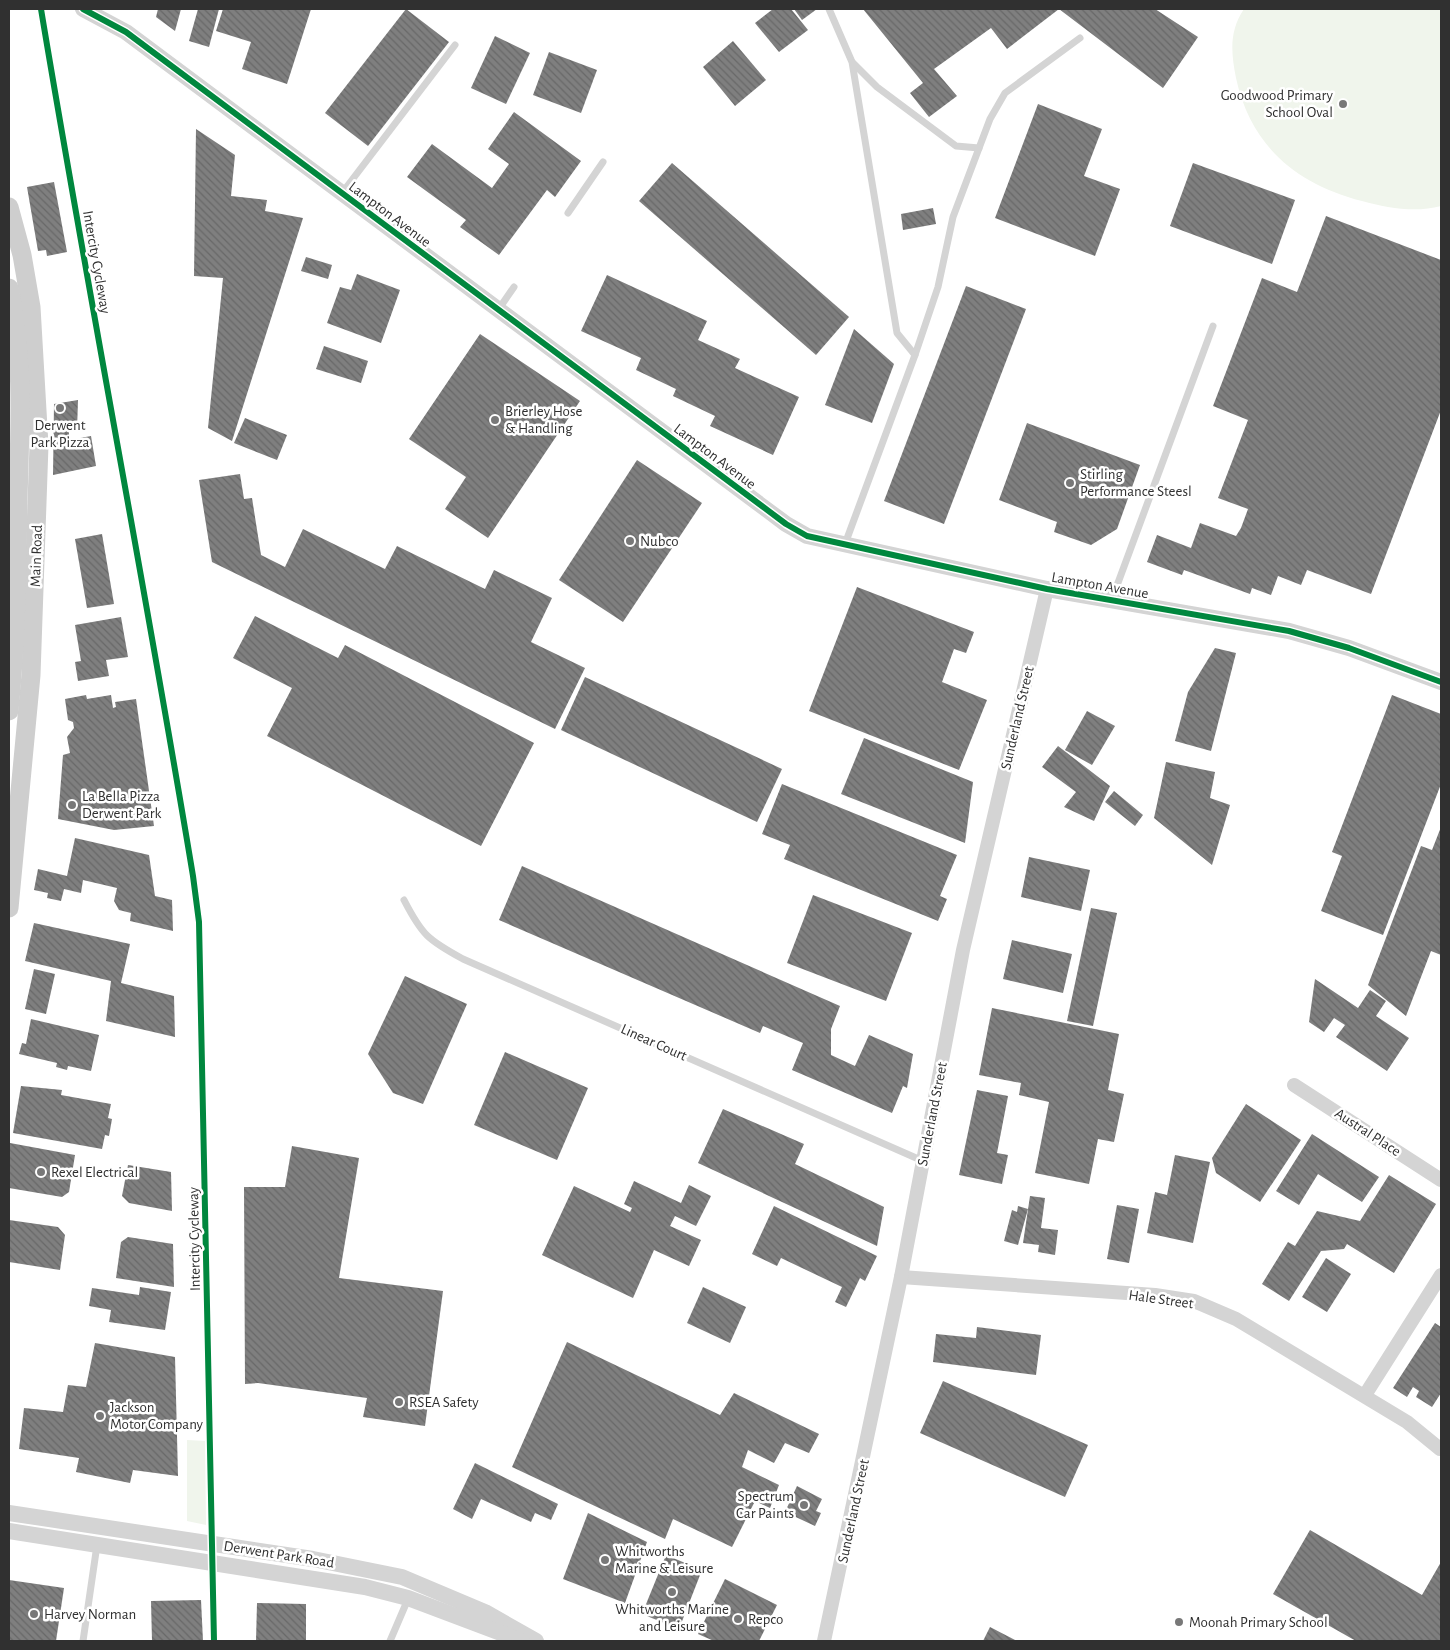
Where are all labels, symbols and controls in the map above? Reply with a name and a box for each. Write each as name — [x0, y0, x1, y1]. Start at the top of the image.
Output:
place label: Goodwood Primary School Oval — [1221, 88, 1334, 120]
marker: Goodwood Primary School Oval — [1337, 98, 1349, 110]
street label: Lampton Avenue — [346, 179, 434, 250]
street label: Intercity Cycleway — [80, 209, 113, 315]
marker: Derwent Park Pizza — [54, 402, 66, 414]
place label: Brierley Hose & Handling — [505, 404, 583, 436]
marker: Brierley Hose & Handling — [489, 414, 501, 426]
place label: Derwent Park Pizza — [30, 418, 90, 450]
street label: Lampton Avenue — [671, 421, 759, 492]
place label: Stirling Performance Steesl — [1080, 467, 1192, 499]
marker: Stirling Performance Steesl — [1064, 477, 1076, 489]
street label: Main Road — [28, 524, 45, 587]
place label: Nubco — [640, 534, 679, 549]
marker: Nubco — [624, 535, 636, 547]
street label: Lampton Avenue — [1050, 570, 1150, 601]
street label: Sunderland Street — [998, 665, 1037, 771]
place label: La Bella Pizza Derwent Park — [82, 789, 161, 821]
marker: La Bella Pizza Derwent Park — [66, 799, 78, 811]
street label: Linear Court — [618, 1021, 689, 1064]
street label: Sunderland Street — [915, 1061, 950, 1167]
street label: Austral Place — [1332, 1106, 1403, 1159]
place label: Rexel Electrical — [51, 1165, 138, 1180]
marker: Rexel Electrical — [35, 1166, 47, 1178]
street label: Intercity Cycleway — [186, 1186, 203, 1291]
street label: Hale Street — [1128, 1288, 1195, 1311]
place label: RSEA Safety — [409, 1395, 479, 1410]
marker: RSEA Safety — [393, 1396, 405, 1408]
place label: Jackson Motor Company — [110, 1400, 204, 1432]
marker: Jackson Motor Company — [94, 1410, 106, 1422]
street label: Sunderland Street — [835, 1458, 872, 1564]
place label: Spectrum Car Paints — [736, 1489, 794, 1521]
marker: Spectrum Car Paints — [798, 1499, 810, 1511]
street label: Derwent Park Road — [223, 1538, 335, 1571]
place label: Whitworths Marine & Leisure — [615, 1544, 713, 1576]
marker: Whitworths Marine & Leisure — [599, 1554, 611, 1566]
marker: Whitworths Marine and Leisure — [666, 1586, 678, 1598]
place label: Whitworths Marine and Leisure — [615, 1602, 729, 1634]
place label: Harvey Norman — [44, 1607, 136, 1622]
marker: Harvey Norman — [28, 1608, 40, 1620]
place label: Repco — [748, 1612, 783, 1627]
marker: Repco — [732, 1613, 744, 1625]
place label: Moonah Primary School — [1189, 1615, 1328, 1630]
marker: Moonah Primary School — [1173, 1616, 1185, 1628]

